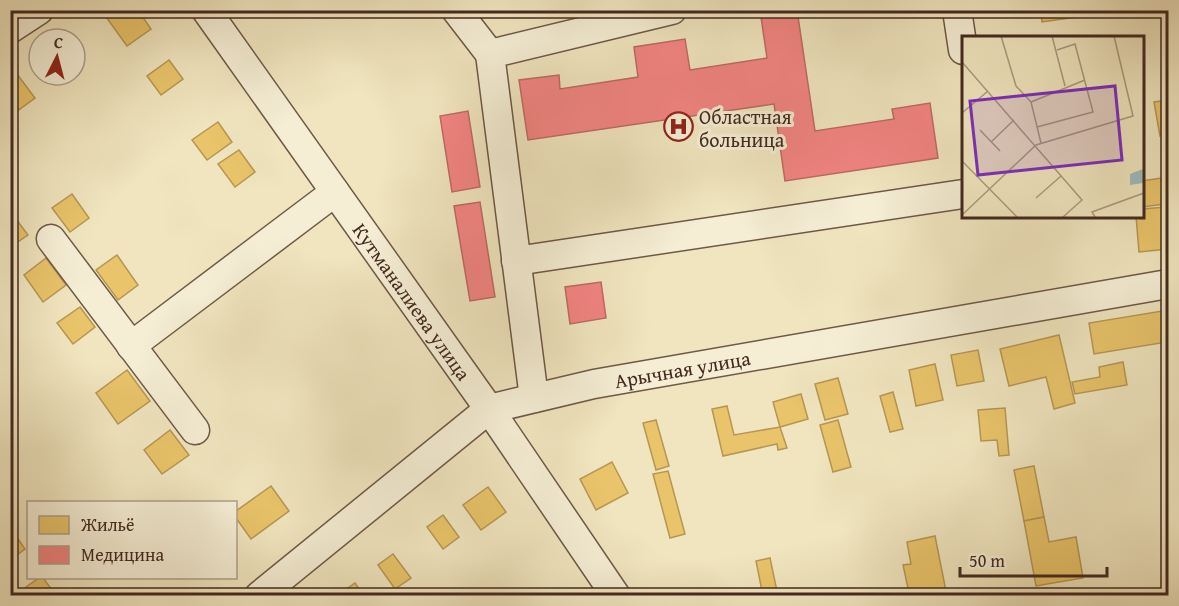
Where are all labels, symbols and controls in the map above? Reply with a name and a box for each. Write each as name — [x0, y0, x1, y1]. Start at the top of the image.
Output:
north arrow — [27, 27, 87, 87]
text: С — [53, 30, 64, 54]
inset map — [962, 36, 1143, 218]
place label: Областная больница — [699, 102, 792, 154]
hospital icon: Областная больница — [662, 111, 694, 143]
street label: Кутманалиева улица — [347, 216, 479, 386]
street label: Арычная улица — [612, 342, 753, 395]
legend — [27, 501, 237, 579]
text: Жильё — [80, 511, 135, 538]
scale bar — [960, 540, 1107, 578]
text: Медицина — [81, 541, 164, 568]
text: 50 m — [969, 547, 1005, 574]

